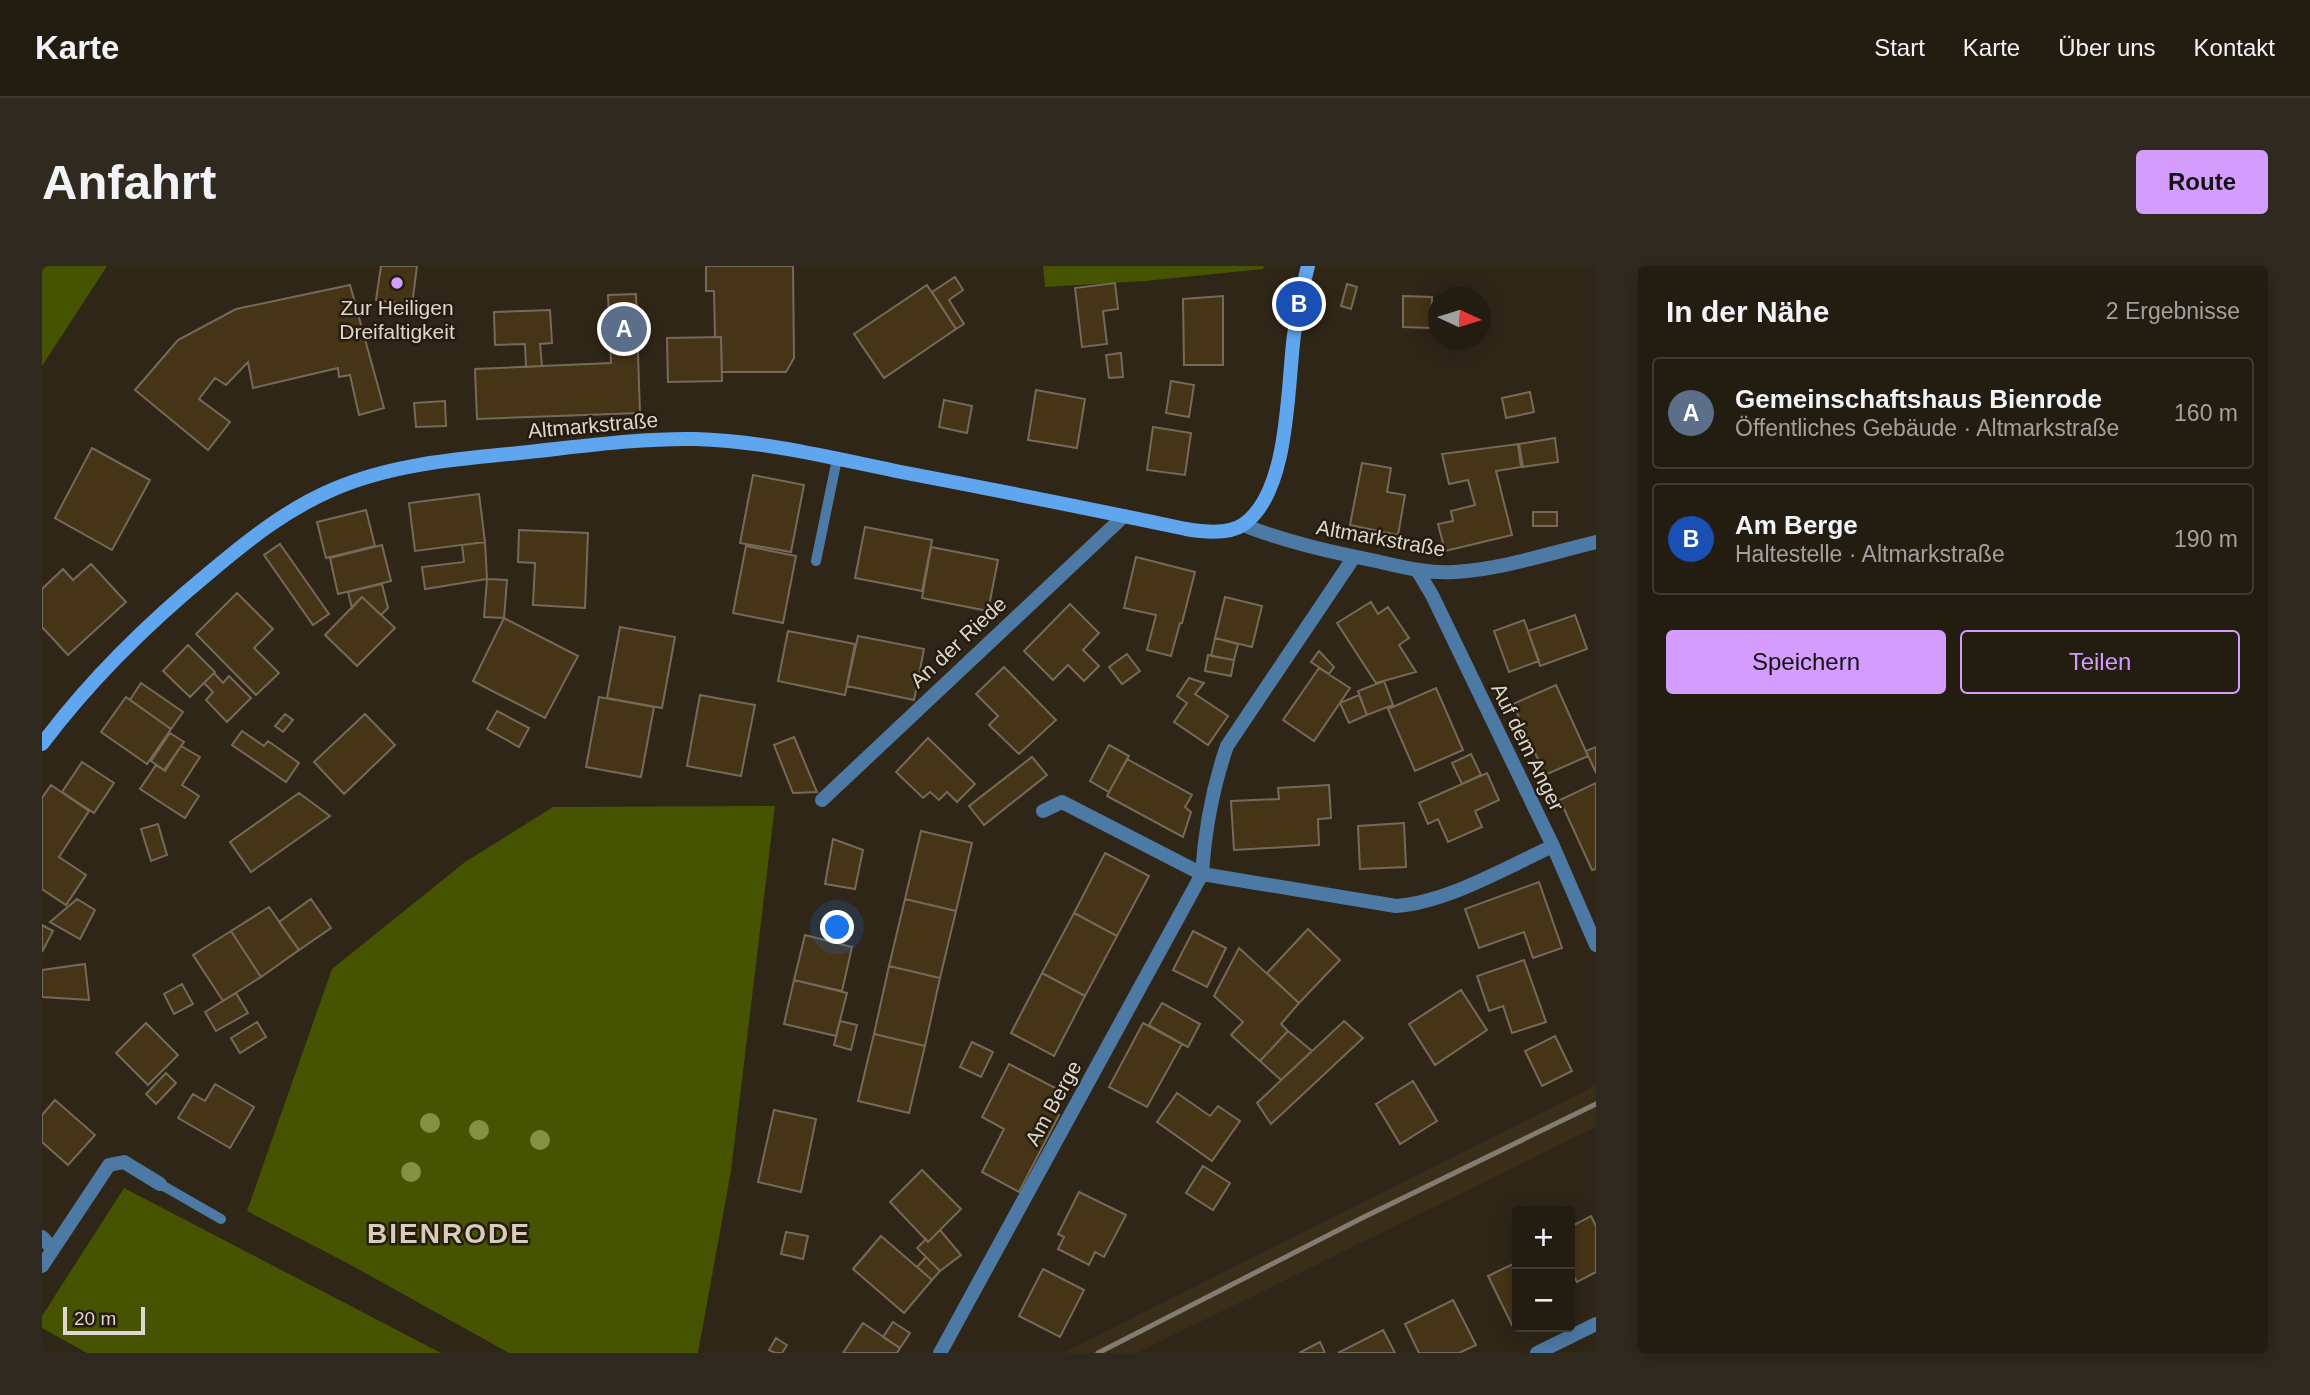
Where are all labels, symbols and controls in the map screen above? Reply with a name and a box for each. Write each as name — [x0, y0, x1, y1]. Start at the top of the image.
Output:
text: Karte — [35, 29, 119, 66]
text: Start — [1874, 34, 1925, 61]
text: Karte — [1963, 34, 2020, 61]
text: Über uns — [2058, 34, 2156, 61]
text: Kontakt — [2194, 34, 2275, 61]
button: Route — [2136, 150, 2268, 214]
text: Anfahrt — [42, 155, 216, 209]
marker: Zur Heiligen Dreifaltigkeit — [389, 275, 405, 291]
pin: B — [1276, 278, 1322, 330]
north arrow — [1428, 287, 1491, 350]
text: In der Nähe — [1666, 295, 1829, 328]
place label: Zur Heiligen Dreifaltigkeit — [339, 296, 455, 343]
text: 2 Ergebnisse — [2106, 298, 2240, 324]
pin: A — [601, 303, 647, 355]
text: Gemeinschaftshaus Bienrode — [1735, 384, 2102, 414]
text: A — [1683, 400, 1699, 426]
text: 160 m — [2174, 400, 2238, 426]
street label: Altmarkstraße — [527, 408, 659, 442]
text: Öffentliches Gebäude · Altmarkstraße — [1735, 415, 2119, 441]
text: Am Berge — [1735, 510, 1858, 540]
street label: Altmarkstraße — [1315, 515, 1447, 561]
text: B — [1683, 526, 1699, 552]
text: 190 m — [2174, 526, 2238, 552]
text: Haltestelle · Altmarkstraße — [1735, 541, 2005, 567]
street label: An der Riede — [905, 592, 1011, 692]
button: Speichern — [1666, 630, 1946, 694]
button: Teilen — [1960, 630, 2240, 694]
street label: Auf dem Anger — [1487, 680, 1569, 814]
your location — [820, 910, 854, 944]
street label: Am Berge — [1020, 1057, 1086, 1149]
map controls — [1512, 1206, 1575, 1332]
button: + — [1512, 1206, 1575, 1269]
district label: BIENRODE — [367, 1218, 531, 1249]
button: − — [1512, 1269, 1575, 1332]
scale bar — [63, 1304, 145, 1336]
text: 20 m — [74, 1308, 116, 1329]

